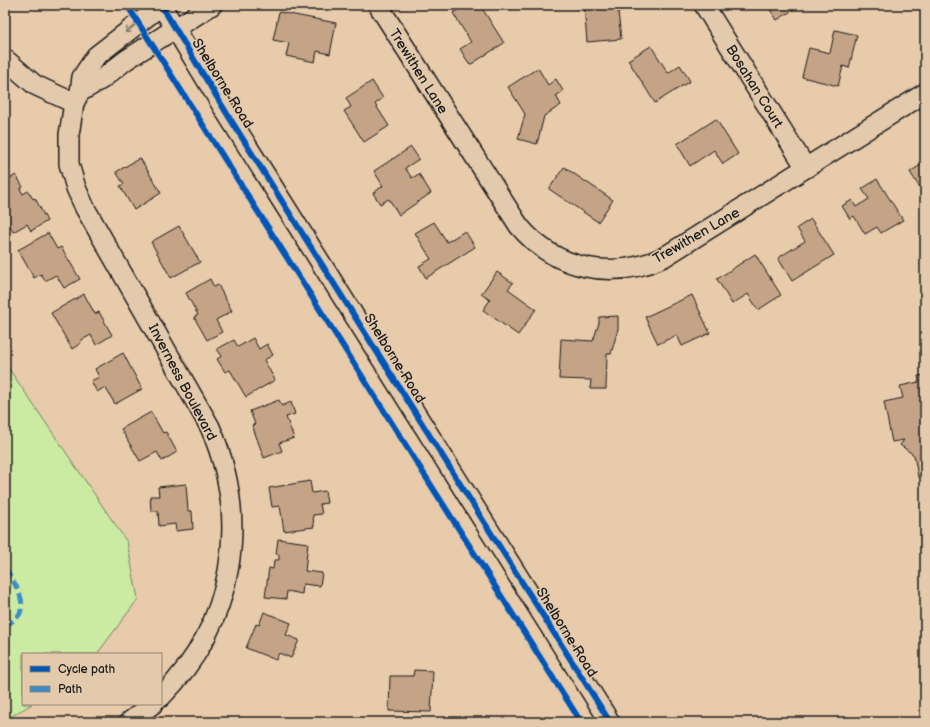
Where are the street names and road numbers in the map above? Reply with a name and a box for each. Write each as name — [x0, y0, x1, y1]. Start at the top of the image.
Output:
street label: Trewithen Lane — [386, 26, 452, 117]
street label: Shelborne Road — [188, 35, 257, 131]
street label: Bosahan Court — [722, 42, 787, 132]
street label: Trewithen Lane — [650, 204, 743, 267]
street label: Shelborne Road — [360, 310, 429, 406]
street label: Inverness Boulevard — [145, 321, 221, 444]
street label: Shelborne Road — [532, 584, 601, 680]

